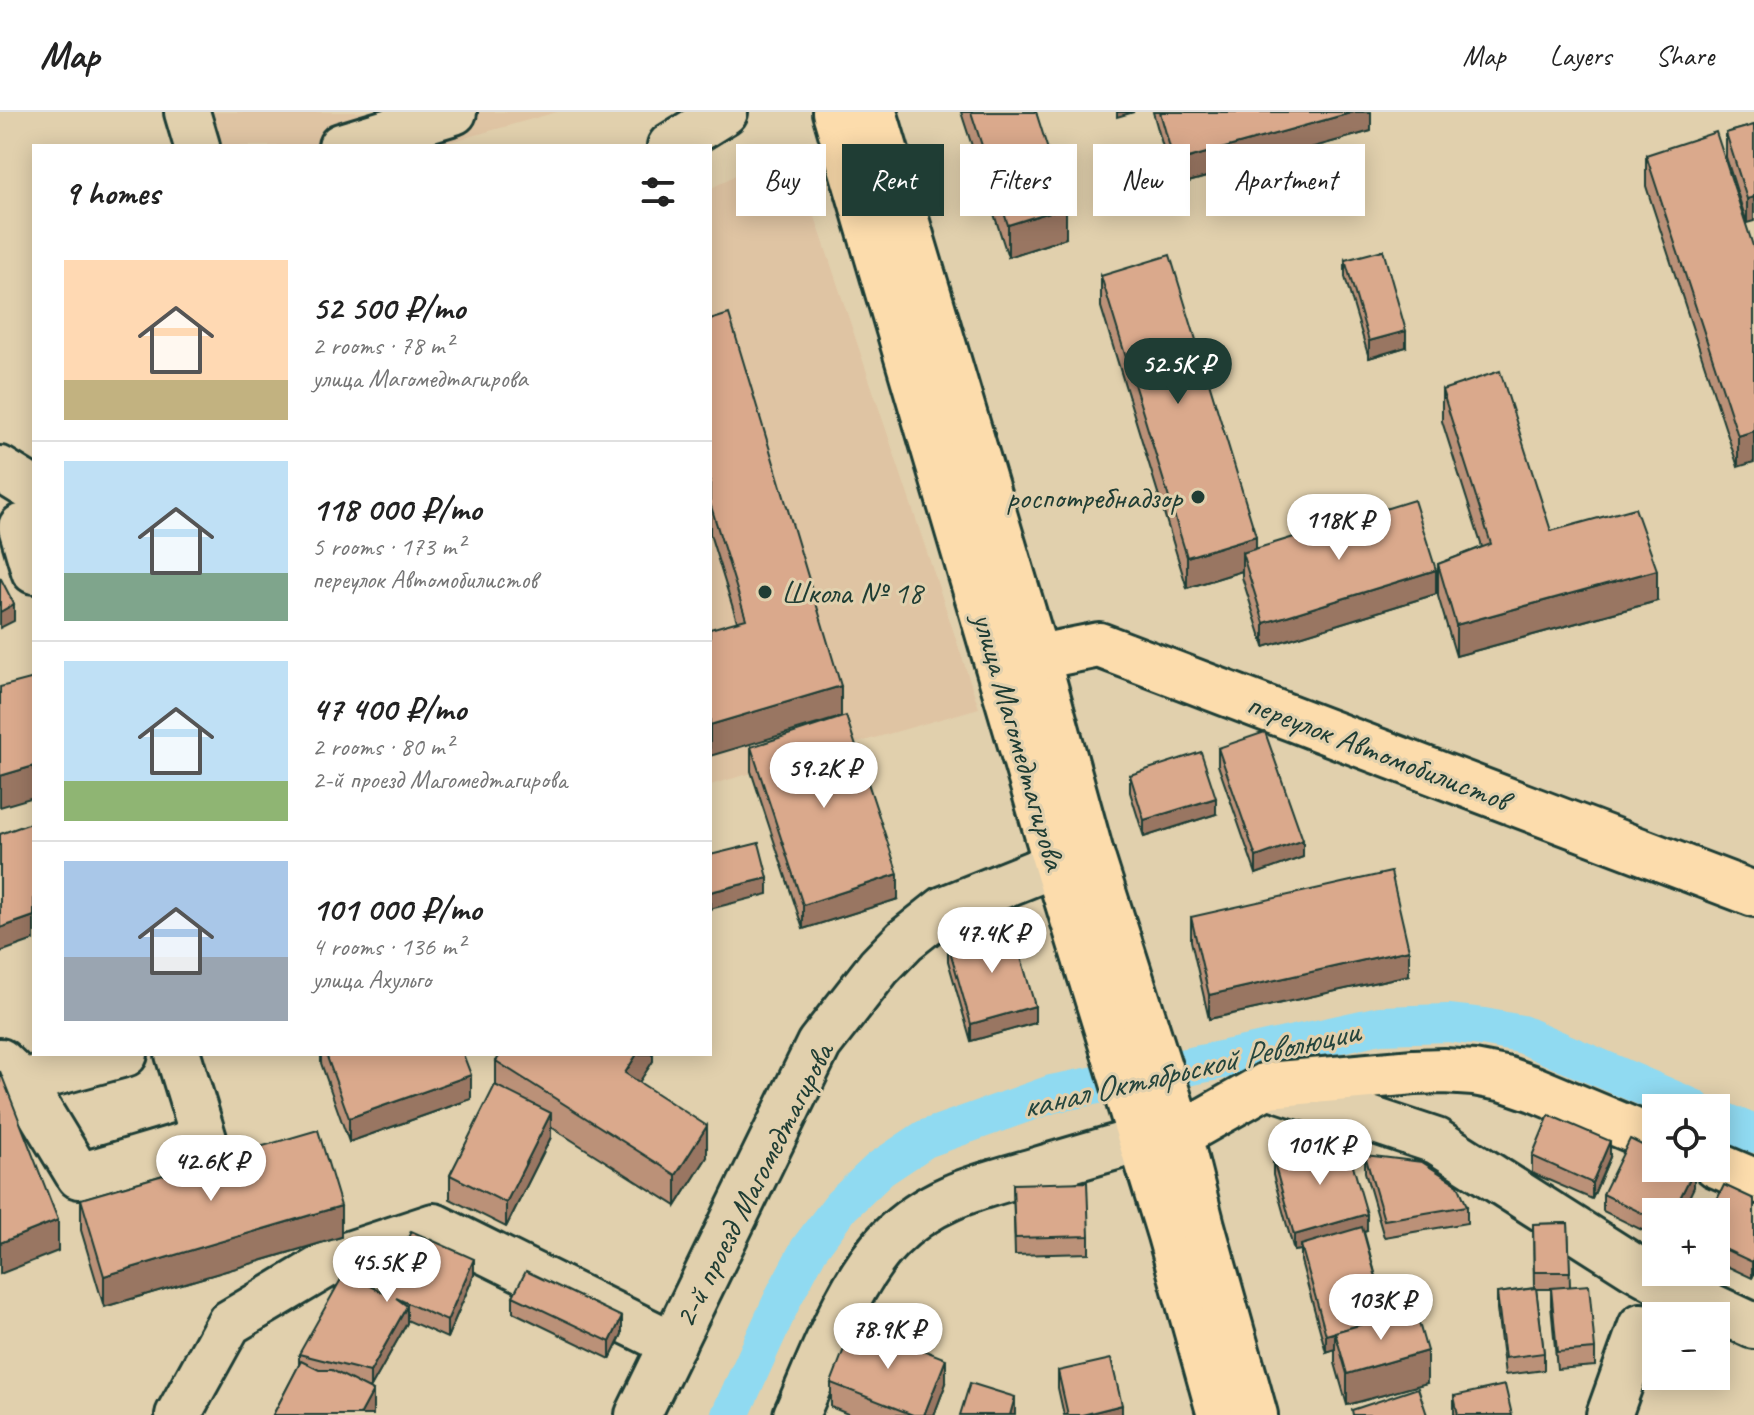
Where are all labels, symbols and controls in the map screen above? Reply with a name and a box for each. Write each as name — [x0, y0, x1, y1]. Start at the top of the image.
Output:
text: Map — [40, 32, 99, 79]
text: Map — [1463, 38, 1506, 73]
text: Layers — [1550, 38, 1611, 73]
text: Share — [1655, 38, 1714, 73]
chip: Buy — [736, 144, 826, 216]
chip: Rent — [842, 144, 944, 216]
chip: Filters — [960, 144, 1077, 216]
chip: New — [1093, 144, 1190, 216]
chip: Apartment — [1206, 144, 1365, 216]
icon: filters — [636, 170, 680, 214]
text: 9 homes — [64, 171, 160, 214]
text: 52 500 ₽/mo — [312, 286, 465, 329]
icon: home — [128, 292, 224, 388]
text: 2 rooms · 78 m² — [312, 329, 453, 362]
pin: 52.5K ₽ — [1104, 338, 1252, 406]
text: 52.5K ₽ — [1142, 347, 1214, 380]
text: улица Магомедтагирова — [312, 362, 528, 395]
place label: роспотребнадзор — [1006, 477, 1184, 518]
text: 118 000 ₽/mo — [312, 487, 481, 530]
marker: роспотребнадзор — [1189, 488, 1207, 506]
icon: home — [128, 493, 224, 589]
pin: 118K ₽ — [1274, 494, 1404, 562]
text: 118K ₽ — [1305, 503, 1373, 536]
text: 5 rooms · 173 m² — [312, 530, 464, 563]
text: переулок Автомобилистов — [312, 563, 537, 596]
place label: Школа № 18 — [781, 572, 925, 613]
marker: Школа № 18 — [756, 583, 774, 601]
street label: улица Магомедтагирова — [963, 606, 1076, 876]
street label: переулок Автомобилистов — [1241, 683, 1520, 822]
text: 47 400 ₽/mo — [312, 687, 466, 730]
icon: home — [128, 693, 224, 789]
text: 2 rooms · 80 m² — [312, 730, 453, 763]
pin: 59.2K ₽ — [750, 742, 898, 810]
text: 59.2K ₽ — [788, 751, 860, 784]
text: 2-й проезд Магомедтагирова — [312, 763, 567, 796]
text: 101 000 ₽/mo — [312, 887, 481, 930]
icon: home — [128, 893, 224, 989]
pin: 47.4K ₽ — [918, 907, 1066, 975]
text: 47.4K ₽ — [955, 916, 1029, 949]
text: 4 rooms · 136 m² — [312, 930, 464, 963]
text: улица Ахульго — [312, 963, 431, 996]
water label: канал Октябрьской Революции — [1017, 1008, 1366, 1128]
street label: 2-й проезд Магомедтагирова — [664, 1034, 844, 1334]
map controls — [1642, 1094, 1730, 1390]
button: locate — [1642, 1094, 1730, 1182]
pin: 101K ₽ — [1255, 1119, 1385, 1187]
text: 101K ₽ — [1286, 1128, 1354, 1161]
pin: 42.6K ₽ — [137, 1135, 285, 1203]
text: 42.6K ₽ — [174, 1144, 248, 1177]
button: + — [1642, 1198, 1730, 1286]
pin: 45.5K ₽ — [313, 1236, 461, 1304]
text: 45.5K ₽ — [351, 1245, 423, 1278]
pin: 103K ₽ — [1316, 1274, 1446, 1342]
text: 103K ₽ — [1347, 1283, 1415, 1316]
button: − — [1642, 1302, 1730, 1390]
pin: 78.9K ₽ — [814, 1303, 962, 1371]
text: 78.9K ₽ — [852, 1312, 924, 1345]

